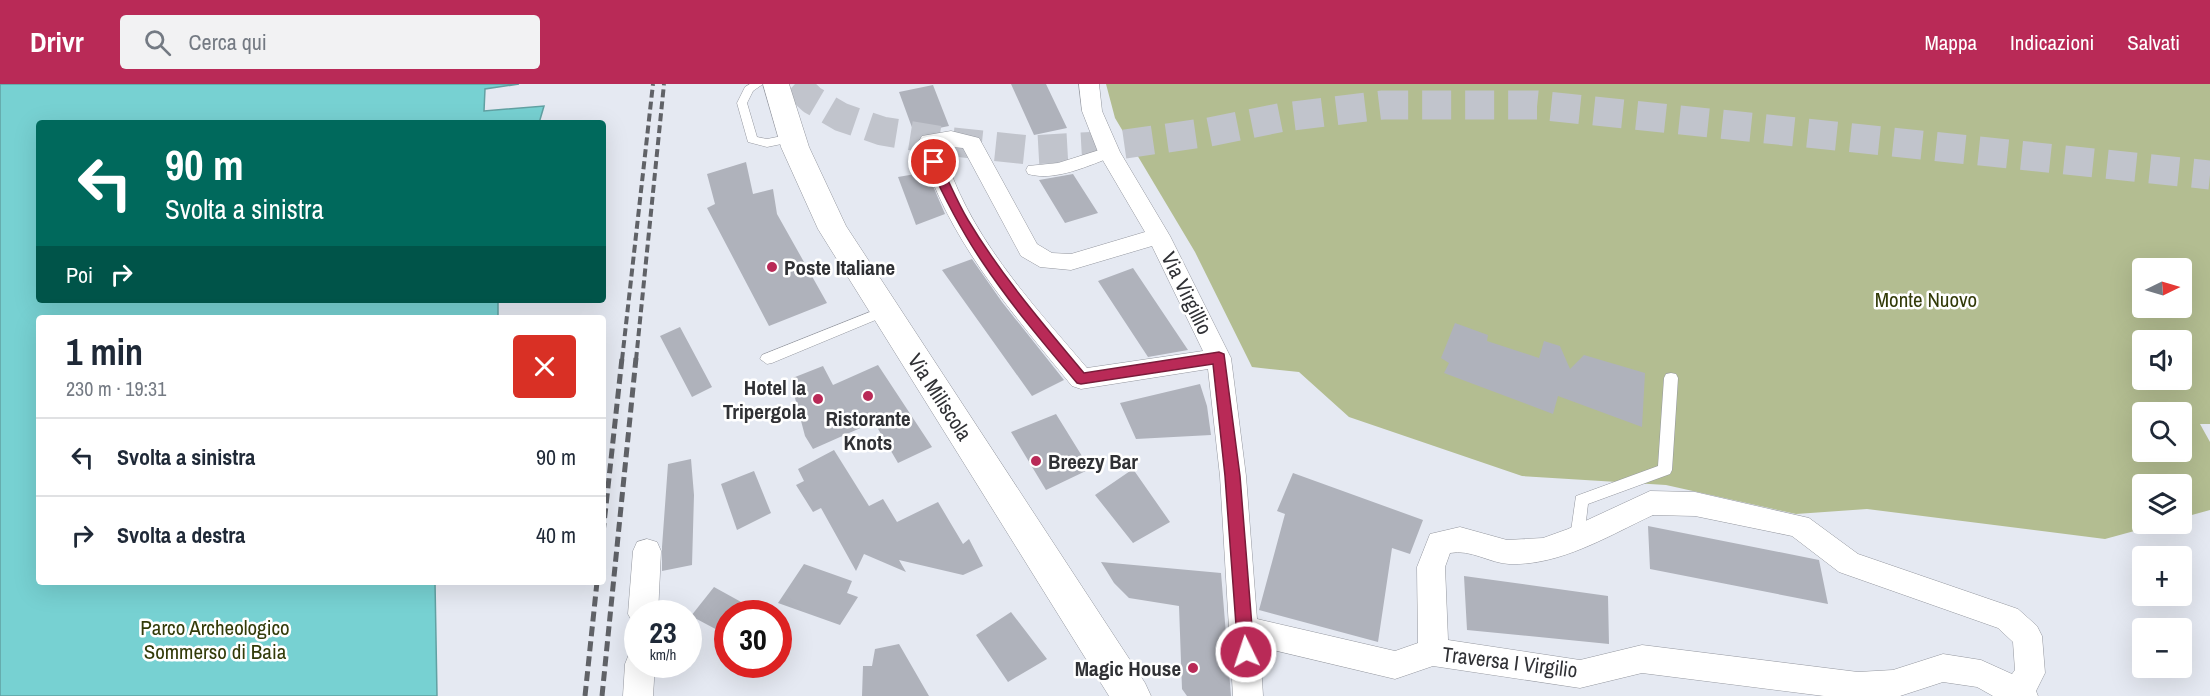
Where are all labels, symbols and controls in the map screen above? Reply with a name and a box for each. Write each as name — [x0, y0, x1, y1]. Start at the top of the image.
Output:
search box — [120, 15, 540, 69]
text: Drivr — [30, 23, 84, 61]
icon: search — [141, 26, 174, 59]
text: Cerca qui — [189, 27, 267, 57]
text: Mappa — [1924, 28, 1977, 57]
text: Indicazioni — [2010, 28, 2094, 57]
text: Salvati — [2127, 28, 2180, 57]
pin — [908, 136, 959, 187]
text: 90 m — [165, 137, 244, 193]
icon: left — [66, 144, 144, 222]
icon: arrive — [917, 145, 950, 178]
text: Svolta a sinistra — [165, 191, 324, 227]
street label: Via Virgillio — [1155, 247, 1219, 339]
place label: Poste Italiane — [784, 253, 895, 282]
icon: right — [105, 258, 138, 291]
north arrow — [2132, 258, 2192, 318]
map controls — [2132, 258, 2192, 678]
text: Poi — [66, 260, 93, 290]
marker: Poste Italiane — [765, 260, 779, 274]
park label: Monte Nuovo — [1875, 285, 1977, 314]
text: 1 min — [66, 328, 143, 376]
button: sound — [2132, 330, 2192, 390]
button: close — [513, 335, 576, 398]
street label: Via Miliscola — [901, 348, 979, 446]
place label: Hotel la Tripergola — [723, 373, 806, 426]
text: 230 m · 19:31 — [66, 375, 166, 402]
marker: Ristorante Knots — [861, 389, 875, 403]
marker: Hotel la Tripergola — [811, 392, 825, 406]
button: search — [2132, 402, 2192, 462]
place label: Ristorante Knots — [825, 404, 911, 457]
icon: left — [66, 441, 99, 474]
text: Svolta a sinistra — [117, 442, 255, 472]
text: 90 m — [536, 442, 576, 472]
place label: Breezy Bar — [1048, 447, 1138, 476]
marker: Breezy Bar — [1029, 454, 1043, 468]
button: layers — [2132, 474, 2192, 534]
icon: right — [66, 519, 99, 552]
text: Svolta a destra — [117, 520, 245, 550]
text: 40 m — [536, 520, 576, 550]
button: + — [2132, 546, 2192, 606]
speed limit sign: 30 — [714, 600, 792, 678]
text: 23 — [649, 612, 677, 652]
park label: Parco Archeologico Sommerso di Baia — [140, 613, 290, 666]
button: − — [2132, 618, 2192, 678]
position arrow — [1214, 620, 1278, 684]
street label: Traversa I Virgilio — [1441, 639, 1579, 685]
text: km/h — [650, 644, 676, 665]
place label: Magic House — [1075, 654, 1181, 683]
marker: Magic House — [1186, 661, 1200, 675]

